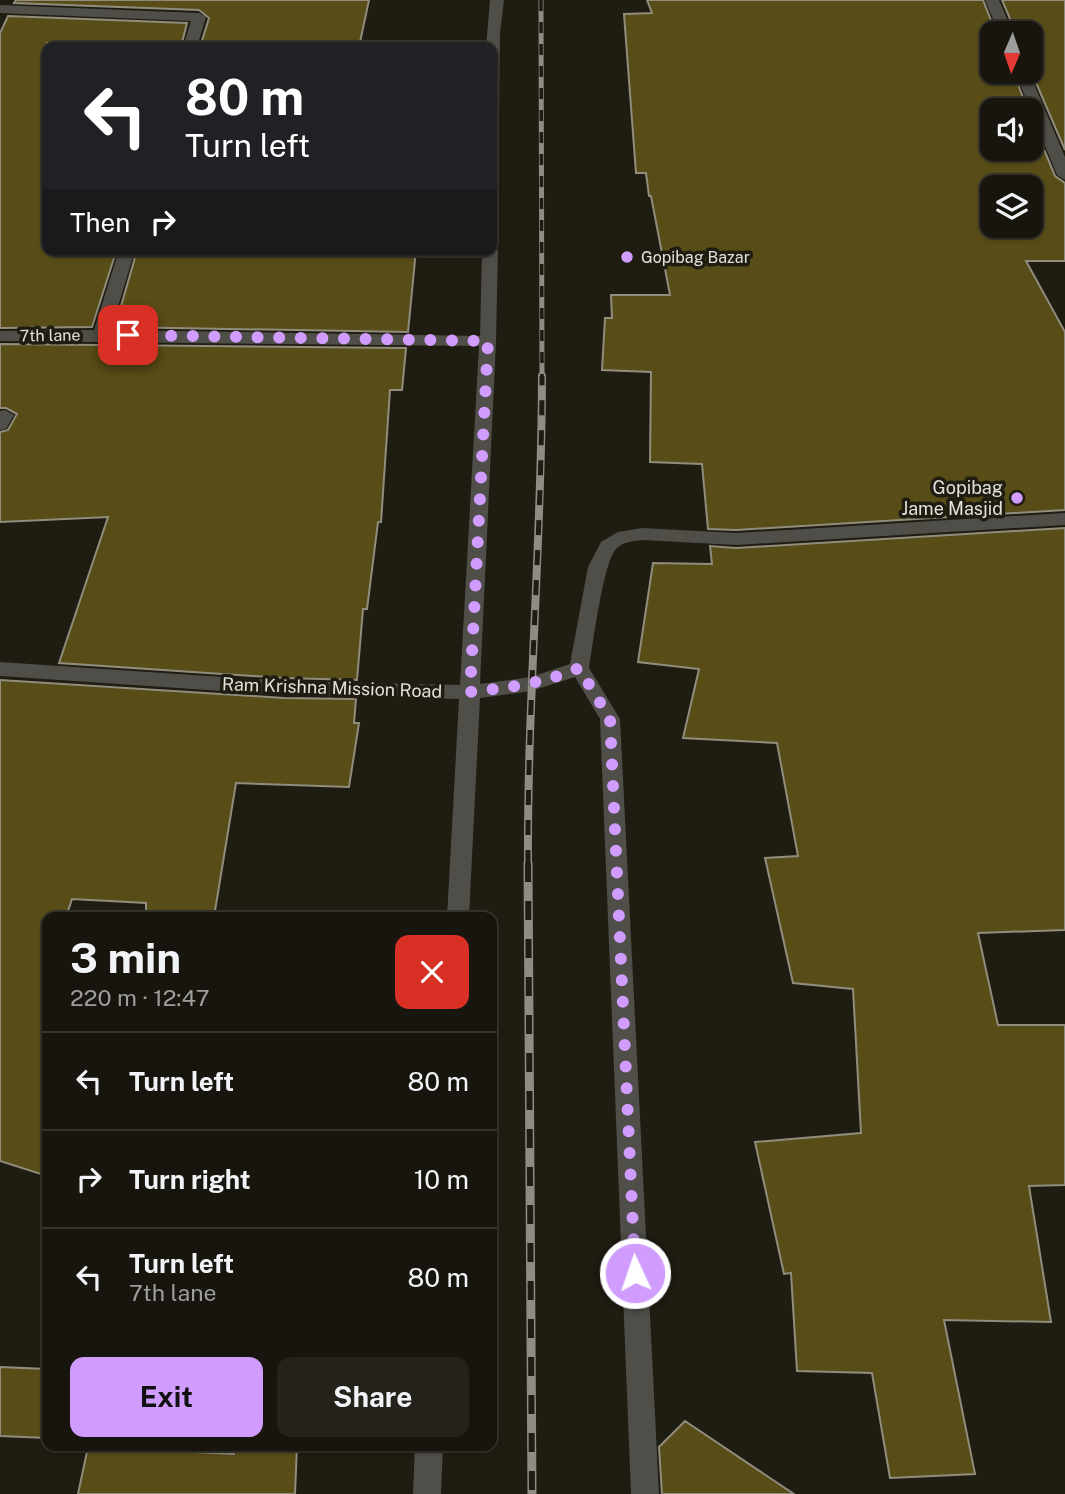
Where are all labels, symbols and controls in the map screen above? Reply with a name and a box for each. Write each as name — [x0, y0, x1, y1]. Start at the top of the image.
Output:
north arrow — [980, 21, 1043, 84]
map controls — [980, 21, 1043, 238]
text: 80 m — [185, 68, 304, 126]
icon: left — [70, 70, 161, 161]
button: sound — [980, 98, 1043, 161]
text: Turn left — [185, 127, 310, 164]
button: layers — [980, 175, 1043, 238]
icon: right — [144, 203, 182, 241]
text: Then — [70, 207, 130, 238]
place label: Gopibag Bazar — [641, 248, 750, 267]
marker: Gopibag Bazar — [619, 249, 635, 265]
pin — [98, 305, 158, 365]
icon: arrive — [109, 316, 147, 354]
street label: 7th lane — [19, 325, 81, 346]
place label: Gopibag Jame Masjid — [901, 477, 1003, 519]
marker: Gopibag Jame Masjid — [1009, 490, 1025, 506]
street label: Ram Krishna Mission Road — [221, 673, 443, 702]
text: 3 min — [70, 933, 181, 982]
button: close — [395, 935, 469, 1009]
text: 220 m · 12:47 — [70, 984, 210, 1011]
icon: left — [70, 1062, 108, 1100]
text: Turn left — [129, 1066, 234, 1097]
text: 80 m — [408, 1066, 469, 1097]
icon: right — [70, 1160, 108, 1198]
text: Turn right — [129, 1164, 251, 1195]
text: 10 m — [414, 1164, 469, 1195]
position arrow — [598, 1236, 672, 1310]
text: Turn left — [129, 1248, 234, 1279]
icon: left — [70, 1258, 108, 1296]
text: 80 m — [408, 1262, 469, 1293]
text: 7th lane — [129, 1279, 216, 1306]
button: Exit — [70, 1357, 263, 1437]
button: Share — [277, 1357, 469, 1437]

